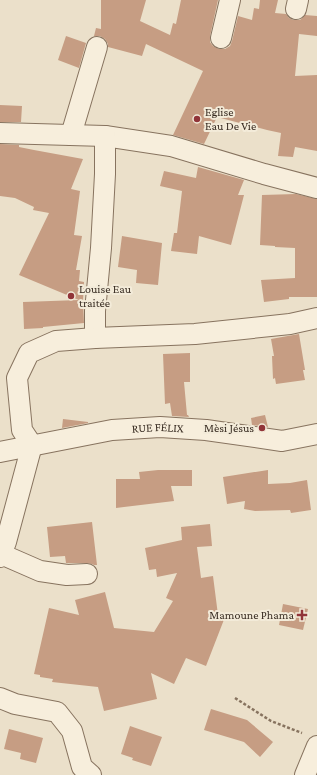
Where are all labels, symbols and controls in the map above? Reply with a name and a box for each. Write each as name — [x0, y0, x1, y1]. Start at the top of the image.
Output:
place label: Eglise Eau De Vie — [205, 105, 256, 133]
marker: Eglise Eau De Vie — [192, 114, 202, 124]
place label: Louise Eau traitée — [79, 282, 132, 310]
marker: Louise Eau traitée — [66, 291, 76, 301]
street label: RUE FÉLIX — [131, 420, 184, 436]
place label: Mèsi Jésus — [204, 421, 254, 435]
marker: Mèsi Jésus — [257, 423, 267, 433]
place label: Mamoune Phama — [209, 608, 294, 622]
marker: Mamoune Phama — [297, 610, 307, 620]

